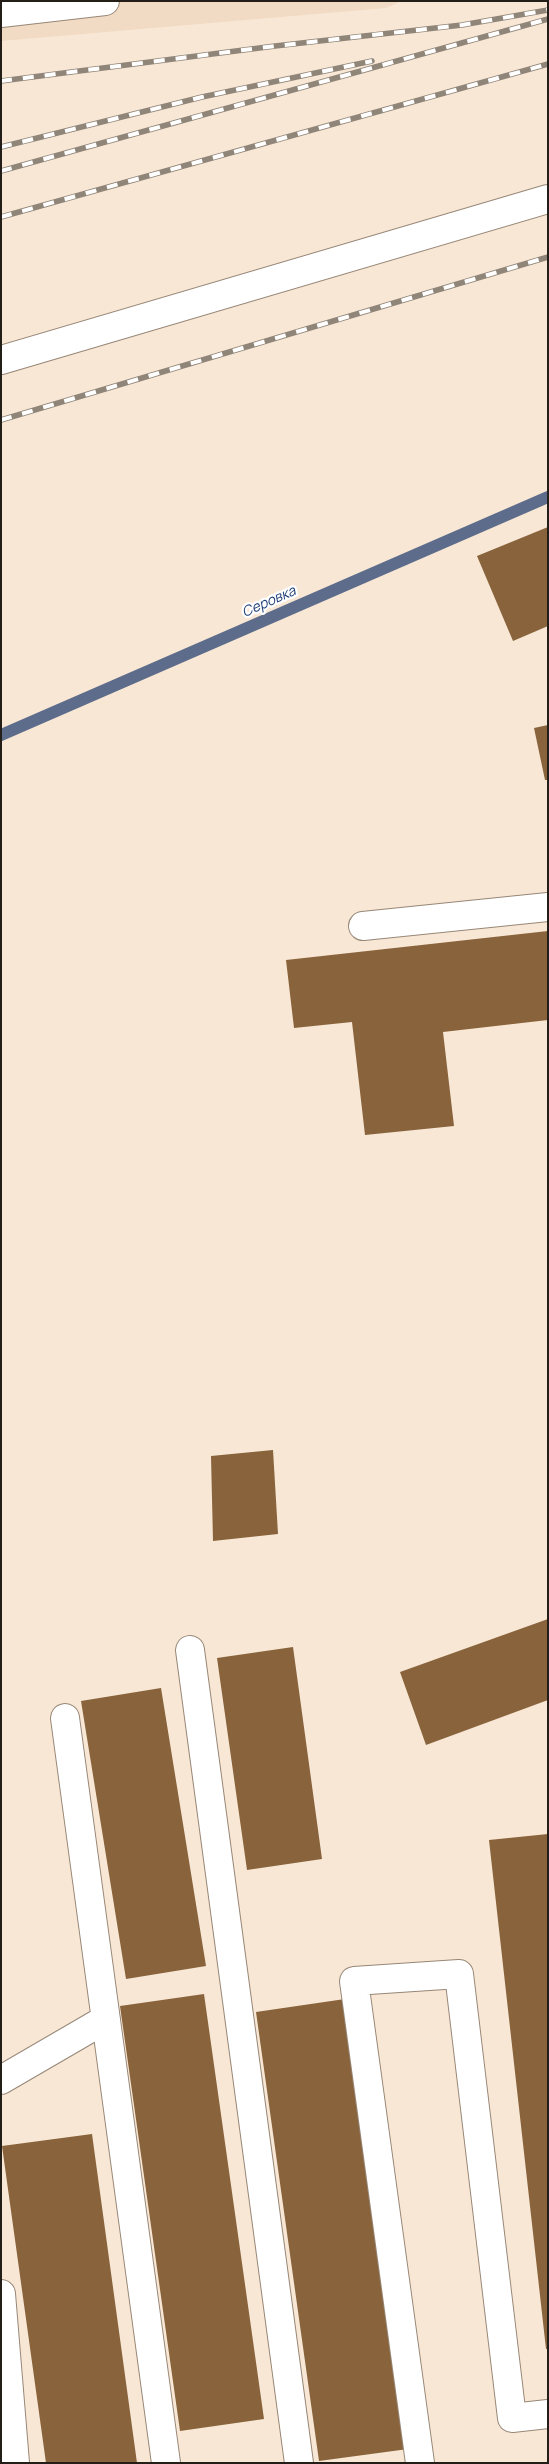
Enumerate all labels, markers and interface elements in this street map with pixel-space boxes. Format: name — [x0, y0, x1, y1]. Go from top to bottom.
water label: Серовка — [240, 583, 298, 621]

